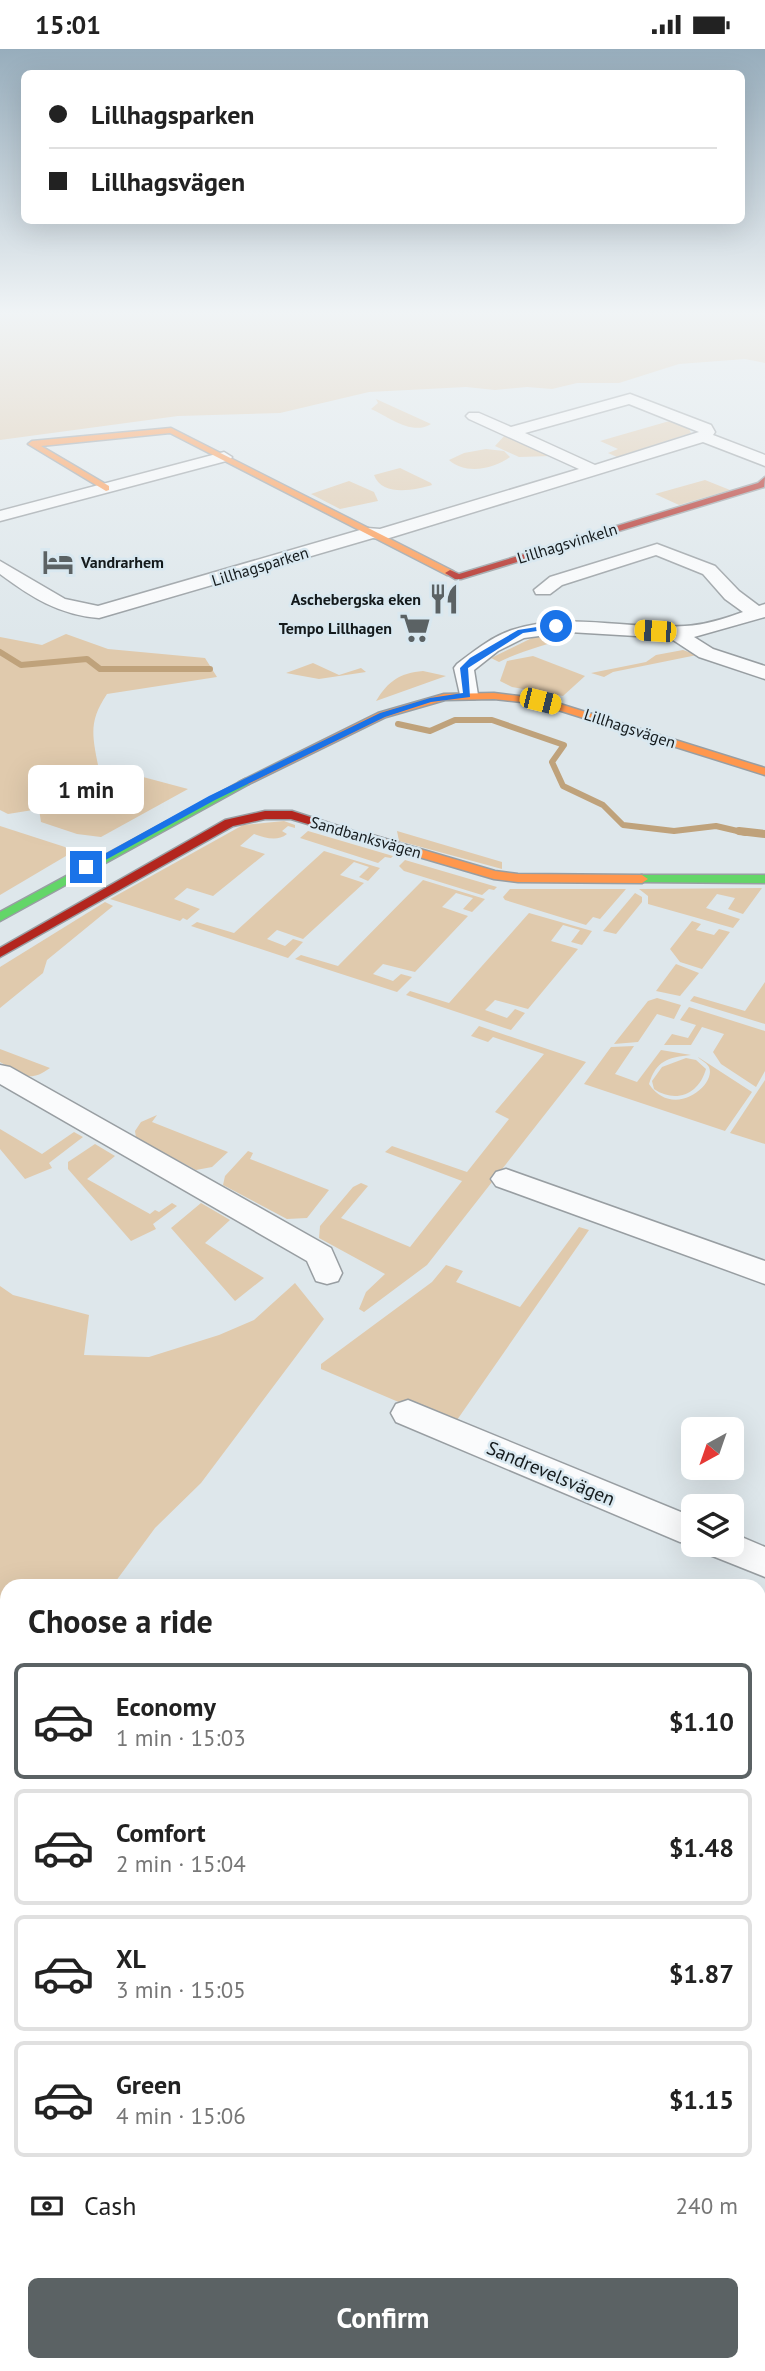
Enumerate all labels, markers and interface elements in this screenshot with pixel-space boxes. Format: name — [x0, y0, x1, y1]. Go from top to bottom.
text: 15:01 — [35, 8, 101, 41]
text: Lillhagsparken — [91, 98, 255, 131]
text: Lillhagsvägen — [91, 165, 245, 198]
street label: Lillhagsvinkeln — [514, 518, 620, 568]
street label: Lillhagsparken — [209, 542, 311, 590]
hotel icon: Vandrarhem — [41, 545, 75, 579]
place label: Vandrarhem — [80, 552, 164, 572]
restaurant icon: Aschebergska eken — [427, 582, 461, 616]
place label: Aschebergska eken — [291, 589, 421, 609]
route start — [540, 610, 572, 642]
supermarket icon: Tempo Lillhagen — [398, 611, 432, 645]
place label: Tempo Lillhagen — [279, 618, 392, 638]
car — [634, 619, 677, 643]
car — [518, 686, 563, 716]
street label: Lillhagsvägen — [582, 704, 678, 752]
callout: 1 min — [28, 765, 144, 815]
text: 1 min — [58, 775, 114, 804]
street label: Sandbanksvägen — [308, 812, 424, 862]
route end — [70, 851, 102, 883]
north arrow — [681, 1417, 744, 1481]
map controls — [681, 1417, 744, 1557]
street label: Sandrevelsvägen — [483, 1435, 619, 1511]
button: layers — [681, 1494, 744, 1557]
text: Choose a ride — [28, 1600, 213, 1642]
icon: car — [32, 1690, 95, 1753]
text: Economy — [116, 1690, 216, 1723]
text: $1.10 — [669, 1705, 734, 1738]
text: 1 min · 15:03 — [116, 1723, 246, 1752]
icon: car — [32, 1816, 95, 1879]
text: Comfort — [116, 1816, 206, 1849]
text: $1.48 — [669, 1831, 734, 1864]
text: 2 min · 15:04 — [116, 1849, 246, 1878]
icon: car — [32, 1942, 95, 2005]
text: XL — [116, 1942, 146, 1975]
text: $1.87 — [669, 1957, 734, 1990]
text: 3 min · 15:05 — [116, 1975, 246, 2004]
icon: car — [32, 2068, 95, 2131]
text: Green — [116, 2068, 181, 2101]
text: $1.15 — [669, 2083, 734, 2116]
text: 4 min · 15:06 — [116, 2101, 246, 2130]
icon: cash — [28, 2187, 66, 2225]
text: Cash — [84, 2189, 136, 2222]
text: 240 m — [676, 2191, 738, 2220]
button: Confirm — [28, 2278, 738, 2358]

